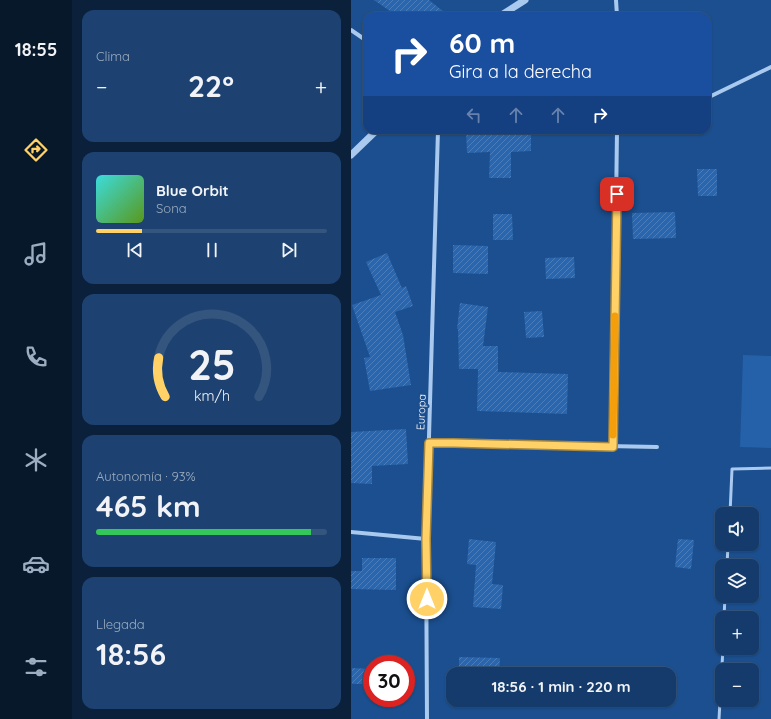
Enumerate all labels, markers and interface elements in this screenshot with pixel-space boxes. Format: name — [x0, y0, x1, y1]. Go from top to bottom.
text: 60 m — [449, 25, 515, 60]
icon: right — [383, 28, 435, 80]
text: 18:55 — [15, 38, 57, 61]
text: Clima — [96, 48, 130, 64]
text: Gira a la derecha — [449, 60, 592, 83]
text: 22° — [188, 67, 234, 105]
text: − — [96, 73, 107, 101]
text: + — [315, 73, 327, 101]
icon: left — [463, 104, 485, 126]
icon: ahead — [505, 104, 527, 126]
icon: ahead — [547, 104, 569, 126]
icon: right — [589, 104, 611, 126]
icon: directions — [22, 136, 50, 164]
pin — [600, 177, 634, 211]
text: Blue Orbit — [156, 181, 229, 200]
icon: arrive — [606, 183, 628, 205]
text: Sona — [156, 200, 187, 216]
icon: previous — [124, 239, 146, 261]
icon: pause — [201, 239, 223, 261]
icon: next — [278, 239, 300, 261]
icon: music — [22, 240, 50, 268]
text: 25 — [188, 338, 235, 390]
icon: phone — [22, 343, 50, 371]
text: km/h — [193, 387, 230, 405]
street label: Europa — [413, 394, 429, 430]
icon: climate — [22, 446, 50, 474]
text: Autonomía · 93% — [96, 468, 196, 484]
text: 465 km — [96, 487, 201, 525]
map controls — [715, 507, 759, 707]
button: sound — [715, 507, 759, 551]
icon: car — [22, 550, 50, 578]
button: layers — [715, 559, 759, 603]
position arrow — [406, 578, 448, 620]
button: + — [715, 611, 759, 655]
text: Llegada — [96, 616, 145, 632]
text: 18:56 — [96, 635, 166, 673]
icon: filters — [22, 653, 50, 681]
speed limit sign: 30 — [363, 655, 415, 707]
button: − — [715, 663, 759, 707]
text: 18:56 · 1 min · 220 m — [491, 677, 631, 696]

